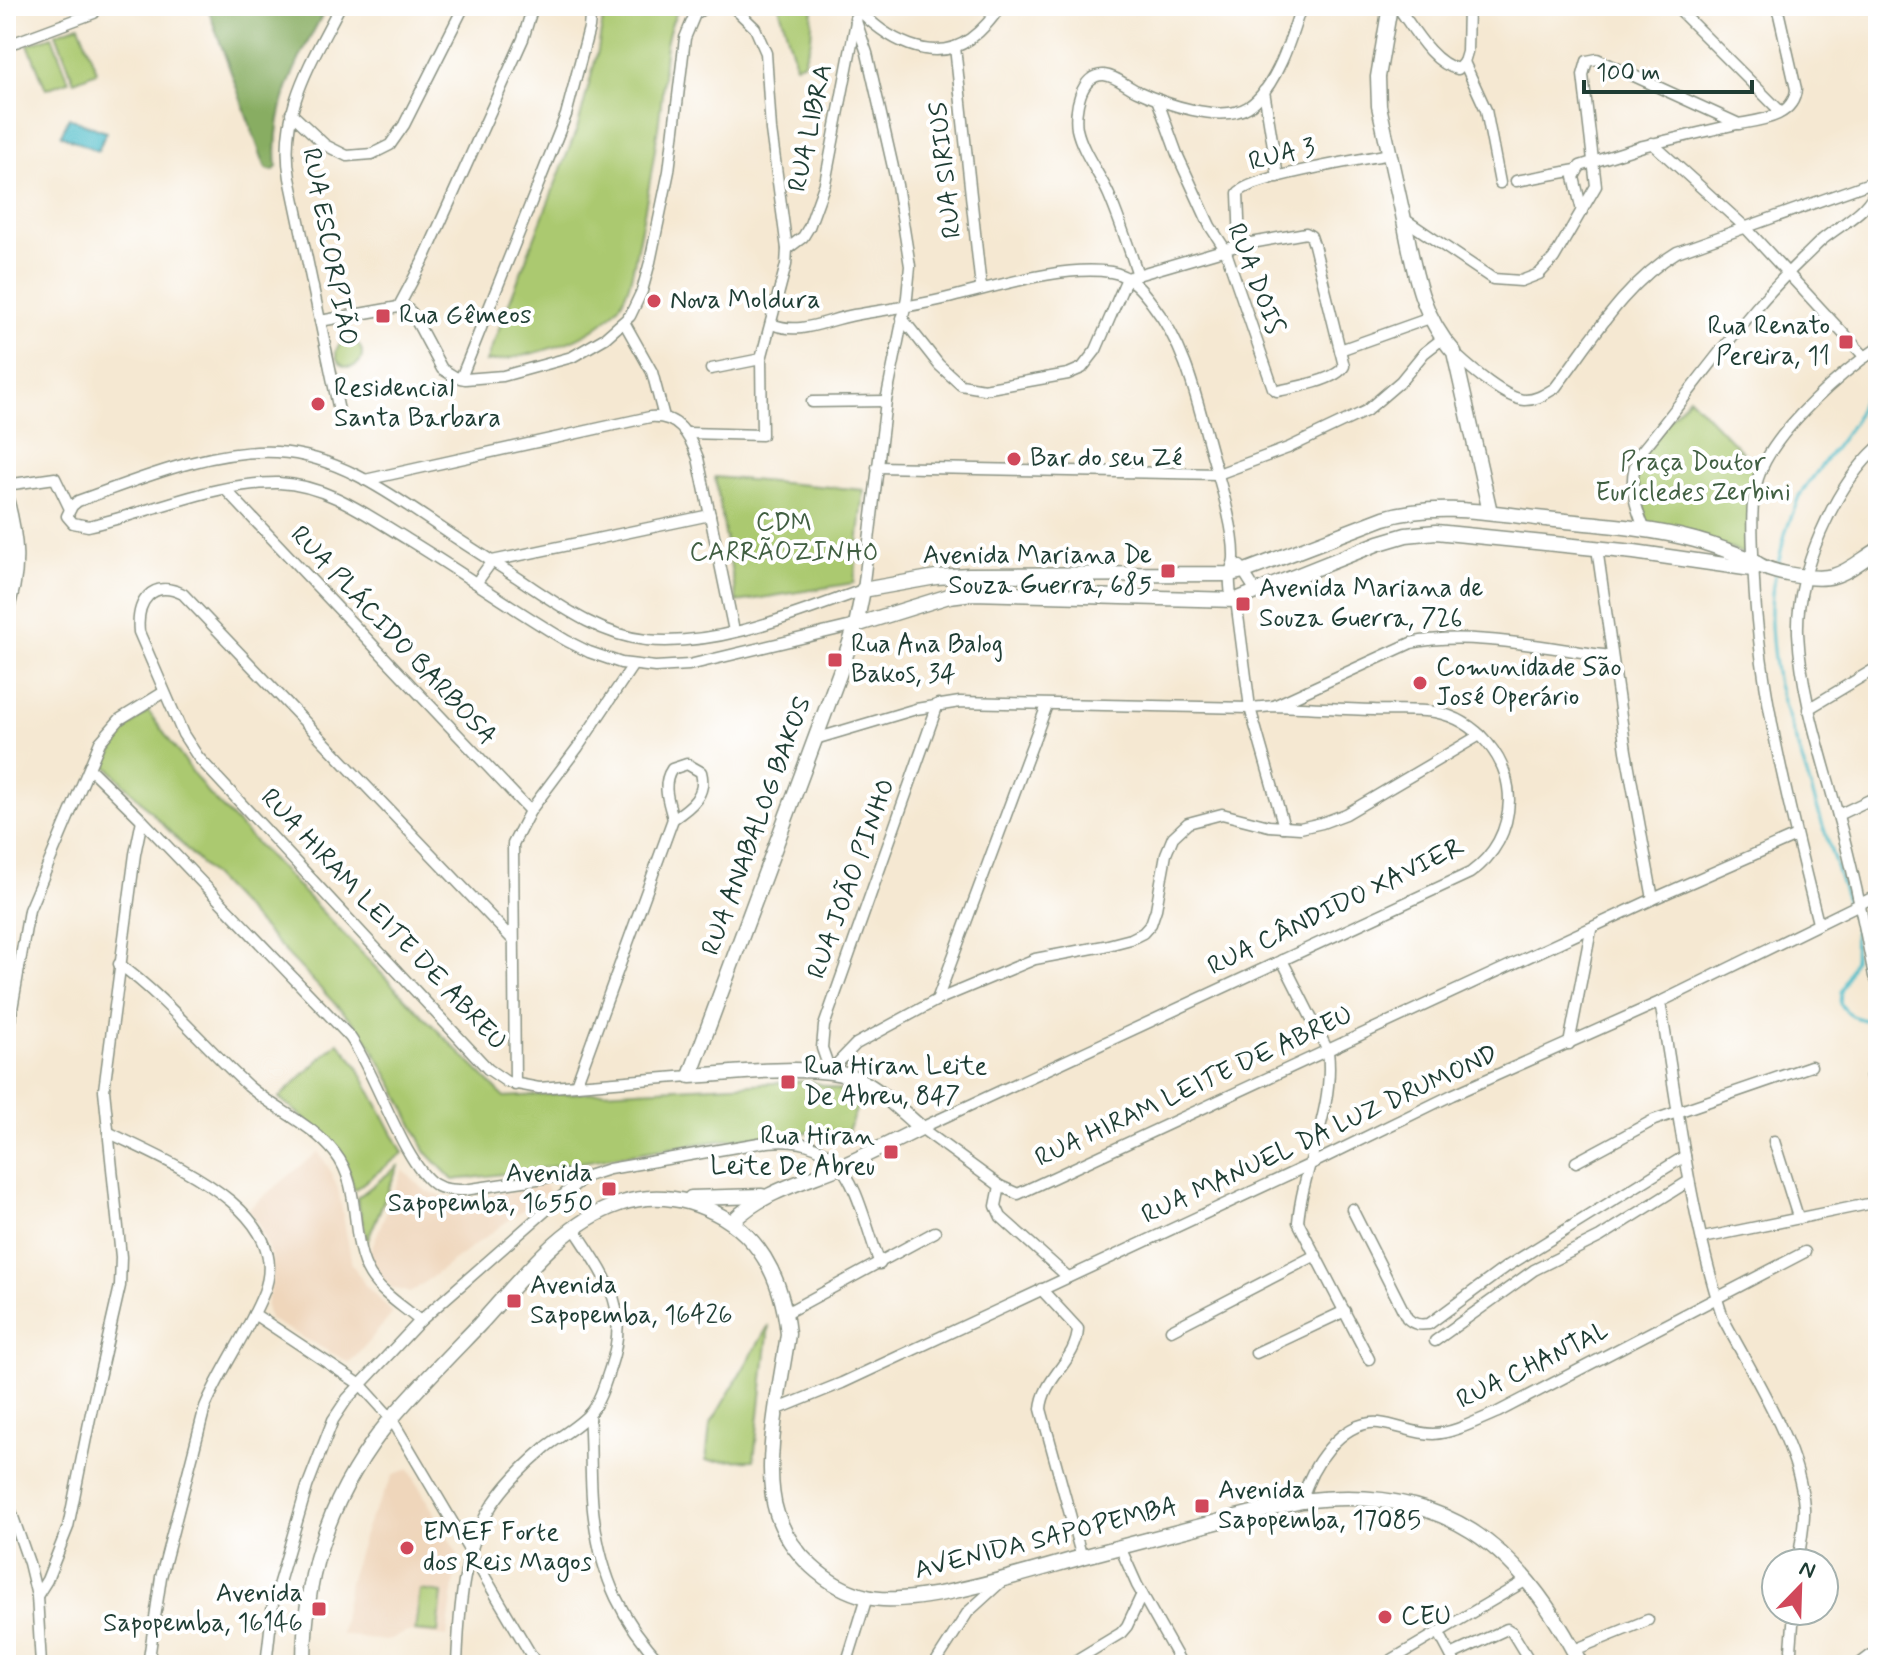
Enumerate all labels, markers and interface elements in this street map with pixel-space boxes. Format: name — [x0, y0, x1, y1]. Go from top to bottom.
scale bar — [1584, 44, 1752, 94]
text: 100 m — [1596, 58, 1660, 89]
street label: RUA LIBRA — [781, 61, 841, 195]
street label: RUA SIRIUS — [922, 100, 970, 240]
street label: RUA 3 — [1245, 130, 1319, 180]
street label: RUA ESCORPIÃO — [293, 145, 365, 349]
street label: RUA DOIS — [1218, 219, 1292, 339]
place label: Nova Moldura — [670, 284, 821, 318]
marker: Nova Moldura — [645, 292, 663, 310]
place label: Rua Gêmeos — [399, 299, 532, 333]
marker: Rua Gêmeos — [374, 307, 392, 325]
place label: Rua Renato Pereira, 11 — [1707, 310, 1830, 374]
marker: Rua Renato Pereira, 11 — [1837, 333, 1855, 351]
place label: Residencial Santa Barbara — [334, 372, 501, 436]
marker: Residencial Santa Barbara — [309, 395, 327, 413]
place label: Bar do seu Zé — [1030, 442, 1182, 476]
park label: Praça Doutor Eurícledes Zerbini — [1595, 446, 1791, 510]
marker: Bar do seu Zé — [1005, 450, 1023, 468]
park label: CDM CARRÃOZINHO — [690, 506, 878, 570]
street label: RUA PLÁCIDO BARBOSA — [282, 518, 504, 753]
place label: Avenida Mariana De Souza Guerra, 685 — [923, 539, 1152, 603]
marker: Avenida Mariana De Souza Guerra, 685 — [1159, 562, 1177, 580]
place label: Avenida Mariana de Souza Guerra, 726 — [1259, 572, 1483, 636]
marker: Avenida Mariana de Souza Guerra, 726 — [1234, 595, 1252, 613]
place label: Rua Ana Balog Bakos, 34 — [851, 628, 1003, 692]
marker: Rua Ana Balog Bakos, 34 — [826, 651, 844, 669]
place label: Comunidade São José Operário — [1436, 651, 1622, 715]
marker: Comunidade São José Operário — [1411, 674, 1429, 692]
street label: RUA ANABALOG BAKOS — [694, 692, 820, 960]
street label: RUA JOÃO PINHO — [800, 774, 904, 984]
street label: RUA HIRAM LEITE DE ABREU — [252, 782, 514, 1058]
street label: RUA CÂNDIDO XAVIER — [1202, 830, 1470, 984]
street label: RUA HIRAM LEITE DE ABREU — [1030, 998, 1358, 1176]
street label: RUA MANUEL DA LUZ DRUMOND — [1136, 1037, 1504, 1233]
place label: Rua Hiran Leite De Abreu, 847 — [804, 1050, 987, 1114]
marker: Rua Hiran Leite De Abreu, 847 — [779, 1073, 797, 1091]
place label: Rua Hiran Leite De Abreu — [710, 1120, 875, 1184]
marker: Rua Hiran Leite De Abreu — [882, 1143, 900, 1161]
place label: Avenida Sapopemba, 16550 — [388, 1157, 593, 1221]
marker: Avenida Sapopemba, 16550 — [600, 1180, 618, 1198]
place label: Avenida Sapopemba, 16426 — [530, 1269, 733, 1333]
marker: Avenida Sapopemba, 16426 — [505, 1292, 523, 1310]
street label: RUA CHANTAL — [1451, 1315, 1615, 1417]
place label: Avenida Sapopemba, 17085 — [1218, 1474, 1421, 1538]
street label: AVENIDA SAPOPEMBA — [911, 1490, 1181, 1588]
marker: Avenida Sapopemba, 17085 — [1193, 1497, 1211, 1515]
place label: EMEF Forte dos Reis Magos — [423, 1516, 592, 1582]
marker: EMEF Forte dos Reis Magos — [398, 1539, 416, 1557]
north arrow — [1760, 1547, 1840, 1627]
text: N — [1795, 1555, 1819, 1586]
place label: Avenida Sapopemba, 16146 — [103, 1577, 303, 1641]
marker: Avenida Sapopemba, 16146 — [310, 1600, 328, 1618]
place label: CEU — [1401, 1600, 1451, 1634]
marker: CEU — [1376, 1608, 1394, 1626]

